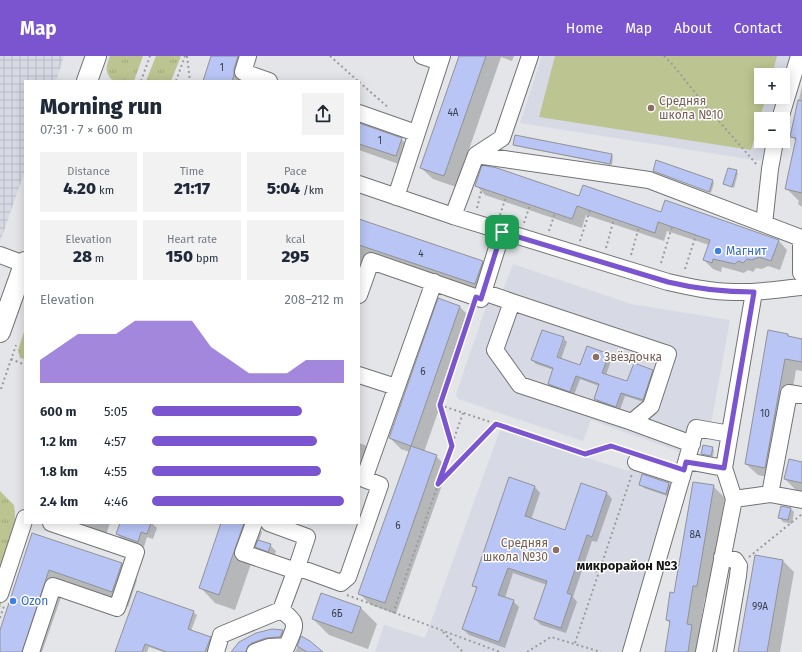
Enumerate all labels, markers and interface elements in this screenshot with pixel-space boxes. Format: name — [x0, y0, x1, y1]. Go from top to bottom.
text: Map — [20, 17, 57, 40]
text: Home — [566, 20, 603, 37]
text: Map — [625, 20, 652, 37]
text: About — [674, 20, 712, 37]
text: Contact — [734, 20, 782, 37]
house number: 1 — [220, 62, 224, 74]
map controls — [754, 68, 790, 148]
button: + — [754, 68, 790, 104]
text: Morning run — [40, 93, 162, 120]
button: share — [302, 93, 344, 135]
place label: Средняя школа №10 — [659, 94, 724, 122]
marker: Средняя школа №10 — [646, 103, 656, 113]
house number: 4А — [447, 107, 459, 119]
button: − — [754, 112, 790, 148]
text: 07:31 · 7 × 600 m — [40, 122, 133, 137]
house number: 1 — [378, 135, 382, 147]
text: Distance — [67, 165, 110, 178]
text: Time — [180, 165, 204, 178]
text: Pace — [284, 165, 307, 178]
text: 4.20 — [63, 178, 96, 199]
text: 21:17 — [174, 178, 210, 199]
text: 5:04 — [267, 178, 300, 199]
text: km — [96, 184, 114, 197]
text: /km — [300, 184, 324, 197]
pin — [485, 215, 519, 249]
icon: arrive — [491, 221, 513, 243]
text: Elevation — [66, 233, 112, 246]
text: Heart rate — [167, 233, 217, 246]
text: kcal — [285, 233, 305, 246]
place label: Магнит — [726, 244, 767, 258]
text: 28 — [73, 246, 92, 267]
text: 150 — [166, 246, 193, 267]
text: 295 — [281, 246, 309, 267]
marker: Магнит — [713, 246, 723, 256]
house number: 4 — [418, 248, 424, 260]
text: m — [92, 252, 104, 265]
text: bpm — [193, 252, 218, 265]
text: Elevation — [40, 292, 94, 307]
text: 208–212 m — [284, 292, 344, 307]
place label: Звёздочка — [604, 350, 662, 364]
marker: Звёздочка — [591, 352, 601, 362]
house number: 6 — [420, 366, 426, 378]
text: 600 m — [40, 404, 77, 419]
text: 5:05 — [104, 404, 127, 419]
house number: 10 — [760, 408, 770, 420]
text: 1.2 km — [40, 434, 77, 449]
text: 4:57 — [104, 434, 126, 449]
text: 1.8 km — [40, 464, 78, 479]
text: 4:55 — [104, 464, 127, 479]
text: 2.4 km — [40, 494, 78, 509]
text: 4:46 — [104, 494, 128, 509]
house number: 6 — [395, 520, 401, 532]
house number: 8А — [689, 529, 701, 541]
place label: Средняя школа №30 — [483, 536, 548, 564]
marker: Средняя школа №30 — [551, 545, 561, 555]
district label: микрорайон №3 — [576, 558, 678, 573]
place label: Ozon — [21, 594, 48, 608]
marker: Ozon — [8, 596, 18, 606]
house number: 99А — [752, 601, 768, 613]
house number: 6Б — [331, 608, 343, 620]

